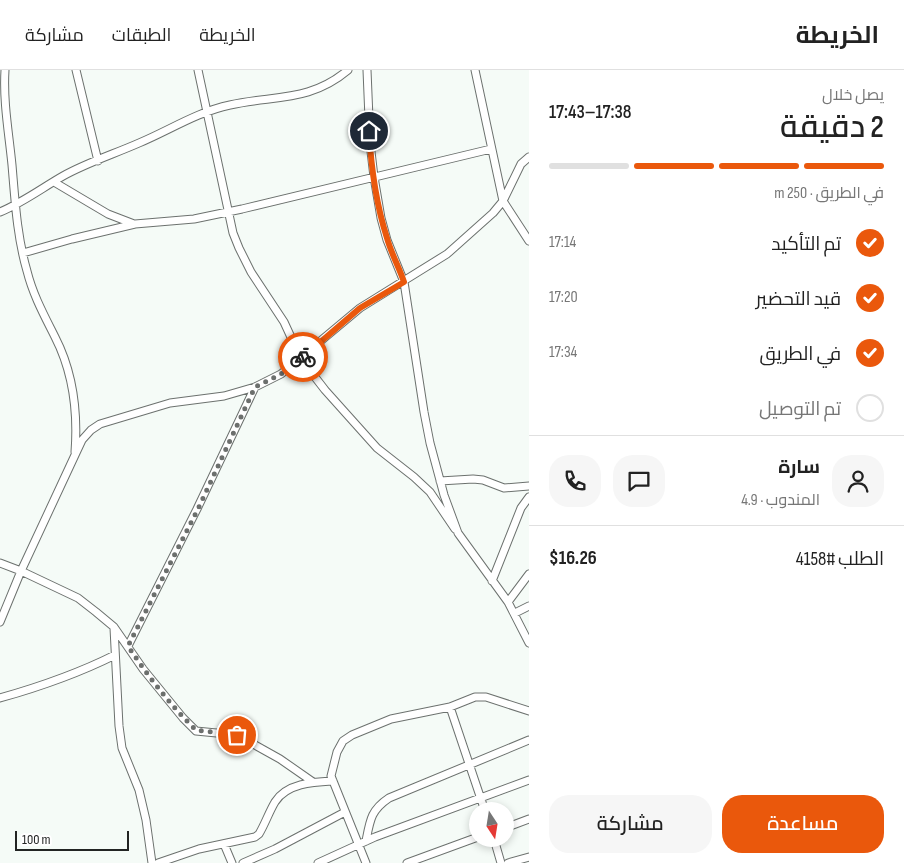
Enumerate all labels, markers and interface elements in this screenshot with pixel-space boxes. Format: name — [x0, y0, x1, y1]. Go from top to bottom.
text: الخريطة — [796, 21, 879, 50]
text: مشاركة — [25, 25, 84, 46]
text: الطبقات — [112, 25, 171, 46]
text: الخريطة — [199, 25, 256, 46]
text: يصل خلال — [822, 86, 884, 105]
text: 17:38–17:43 — [549, 101, 631, 124]
text: 2 دقيقة — [780, 108, 884, 147]
pin — [348, 110, 390, 152]
icon: home — [355, 117, 383, 145]
text: في الطريق · 250 m — [774, 184, 884, 203]
icon: check — [856, 229, 884, 257]
text: 17:14 — [549, 233, 576, 252]
text: تم التأكيد — [771, 233, 841, 256]
icon: check — [856, 284, 884, 312]
text: 17:20 — [549, 288, 578, 307]
text: قيد التحضير — [756, 288, 841, 311]
courier — [278, 332, 328, 382]
icon: check — [856, 339, 884, 367]
icon: bike — [289, 343, 317, 371]
text: 17:34 — [549, 343, 577, 362]
text: في الطريق — [760, 343, 841, 366]
text: تم التوصيل — [759, 398, 841, 421]
button: phone — [549, 455, 601, 507]
button: chat — [613, 455, 665, 507]
button: person — [832, 455, 884, 507]
text: سارة — [778, 456, 820, 479]
text: المندوب · 4.9 — [741, 491, 820, 510]
text: $16.26 — [549, 547, 597, 570]
text: الطلب #4158 — [796, 548, 884, 571]
pin — [216, 714, 258, 756]
icon: bag — [223, 721, 251, 749]
button: مشاركة — [549, 795, 712, 853]
button: مساعدة — [722, 795, 884, 853]
north arrow — [469, 802, 514, 848]
map controls — [469, 802, 514, 847]
scale bar — [15, 828, 129, 851]
text: 100 m — [22, 831, 51, 848]

